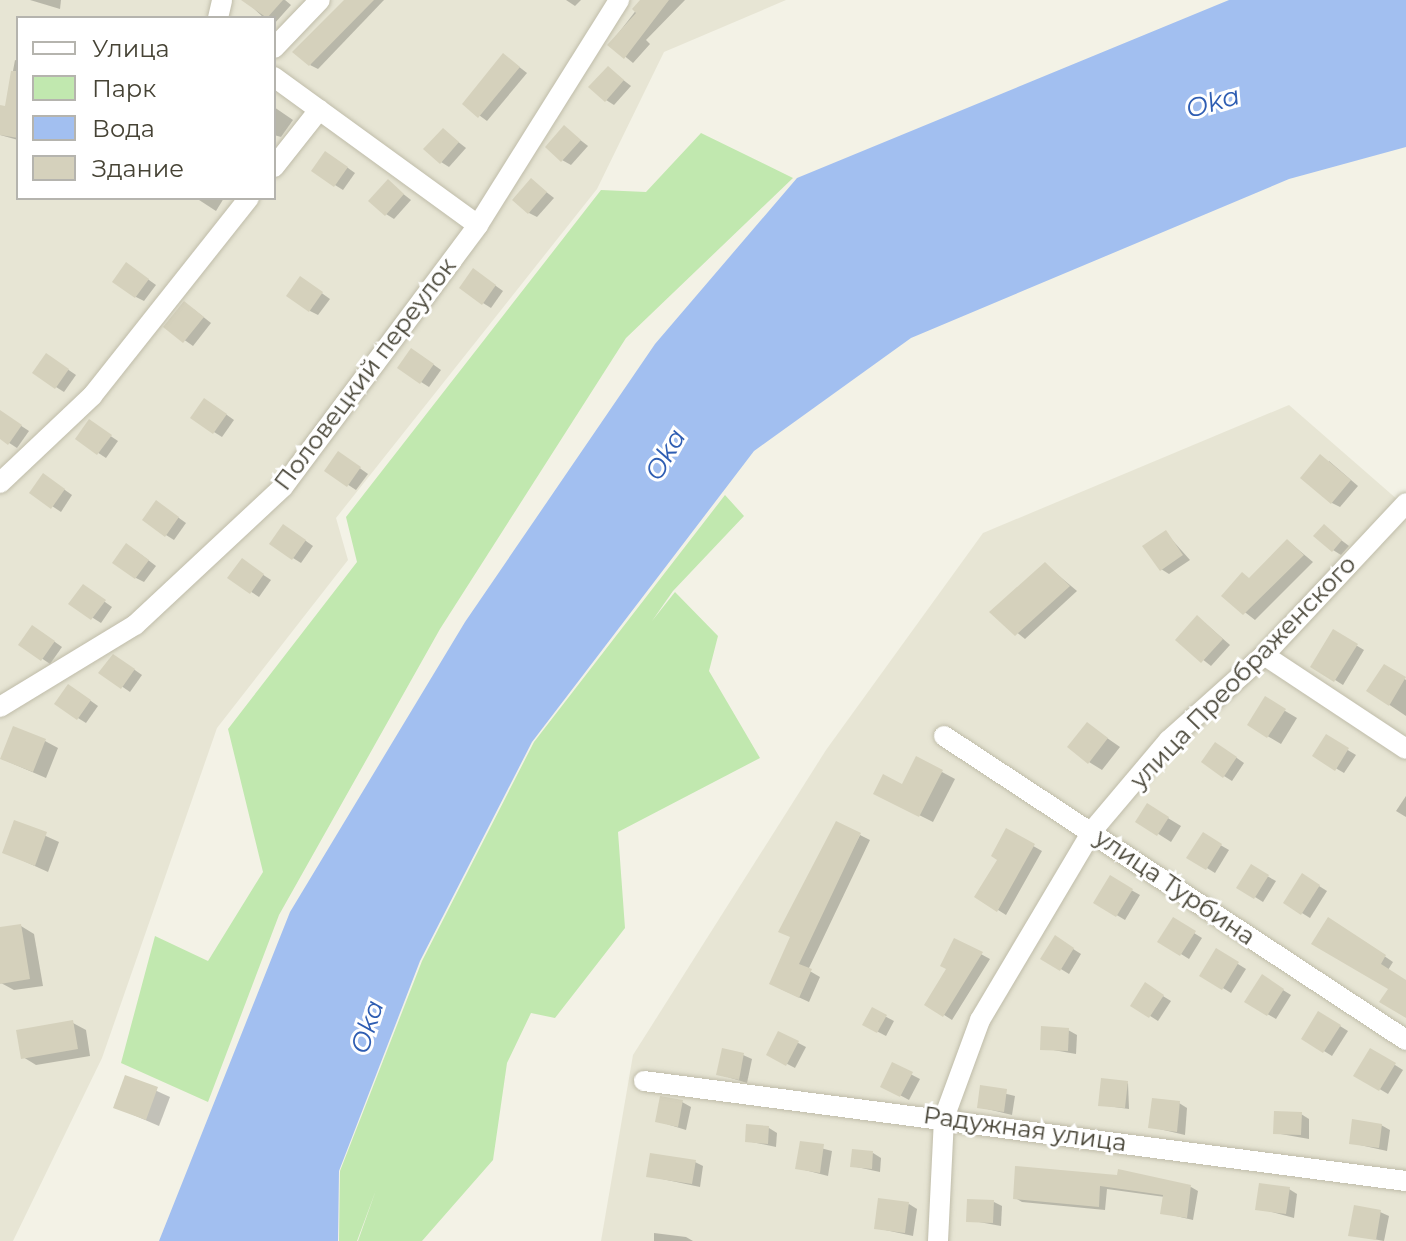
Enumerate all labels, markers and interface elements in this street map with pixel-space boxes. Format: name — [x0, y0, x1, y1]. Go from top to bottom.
legend — [16, 16, 276, 200]
text: Улица — [92, 34, 170, 63]
text: Парк — [92, 74, 156, 103]
water label: Oka — [1183, 81, 1243, 125]
text: Вода — [92, 114, 155, 143]
text: Здание — [92, 154, 184, 183]
street label: Половецкий переулок — [268, 252, 462, 496]
water label: Oka — [639, 424, 693, 486]
street label: улица Преображенского — [1124, 550, 1362, 794]
street label: улица Турбина — [1089, 823, 1261, 951]
water label: Oka — [345, 996, 391, 1058]
street label: Радужная улица — [922, 1100, 1128, 1158]

